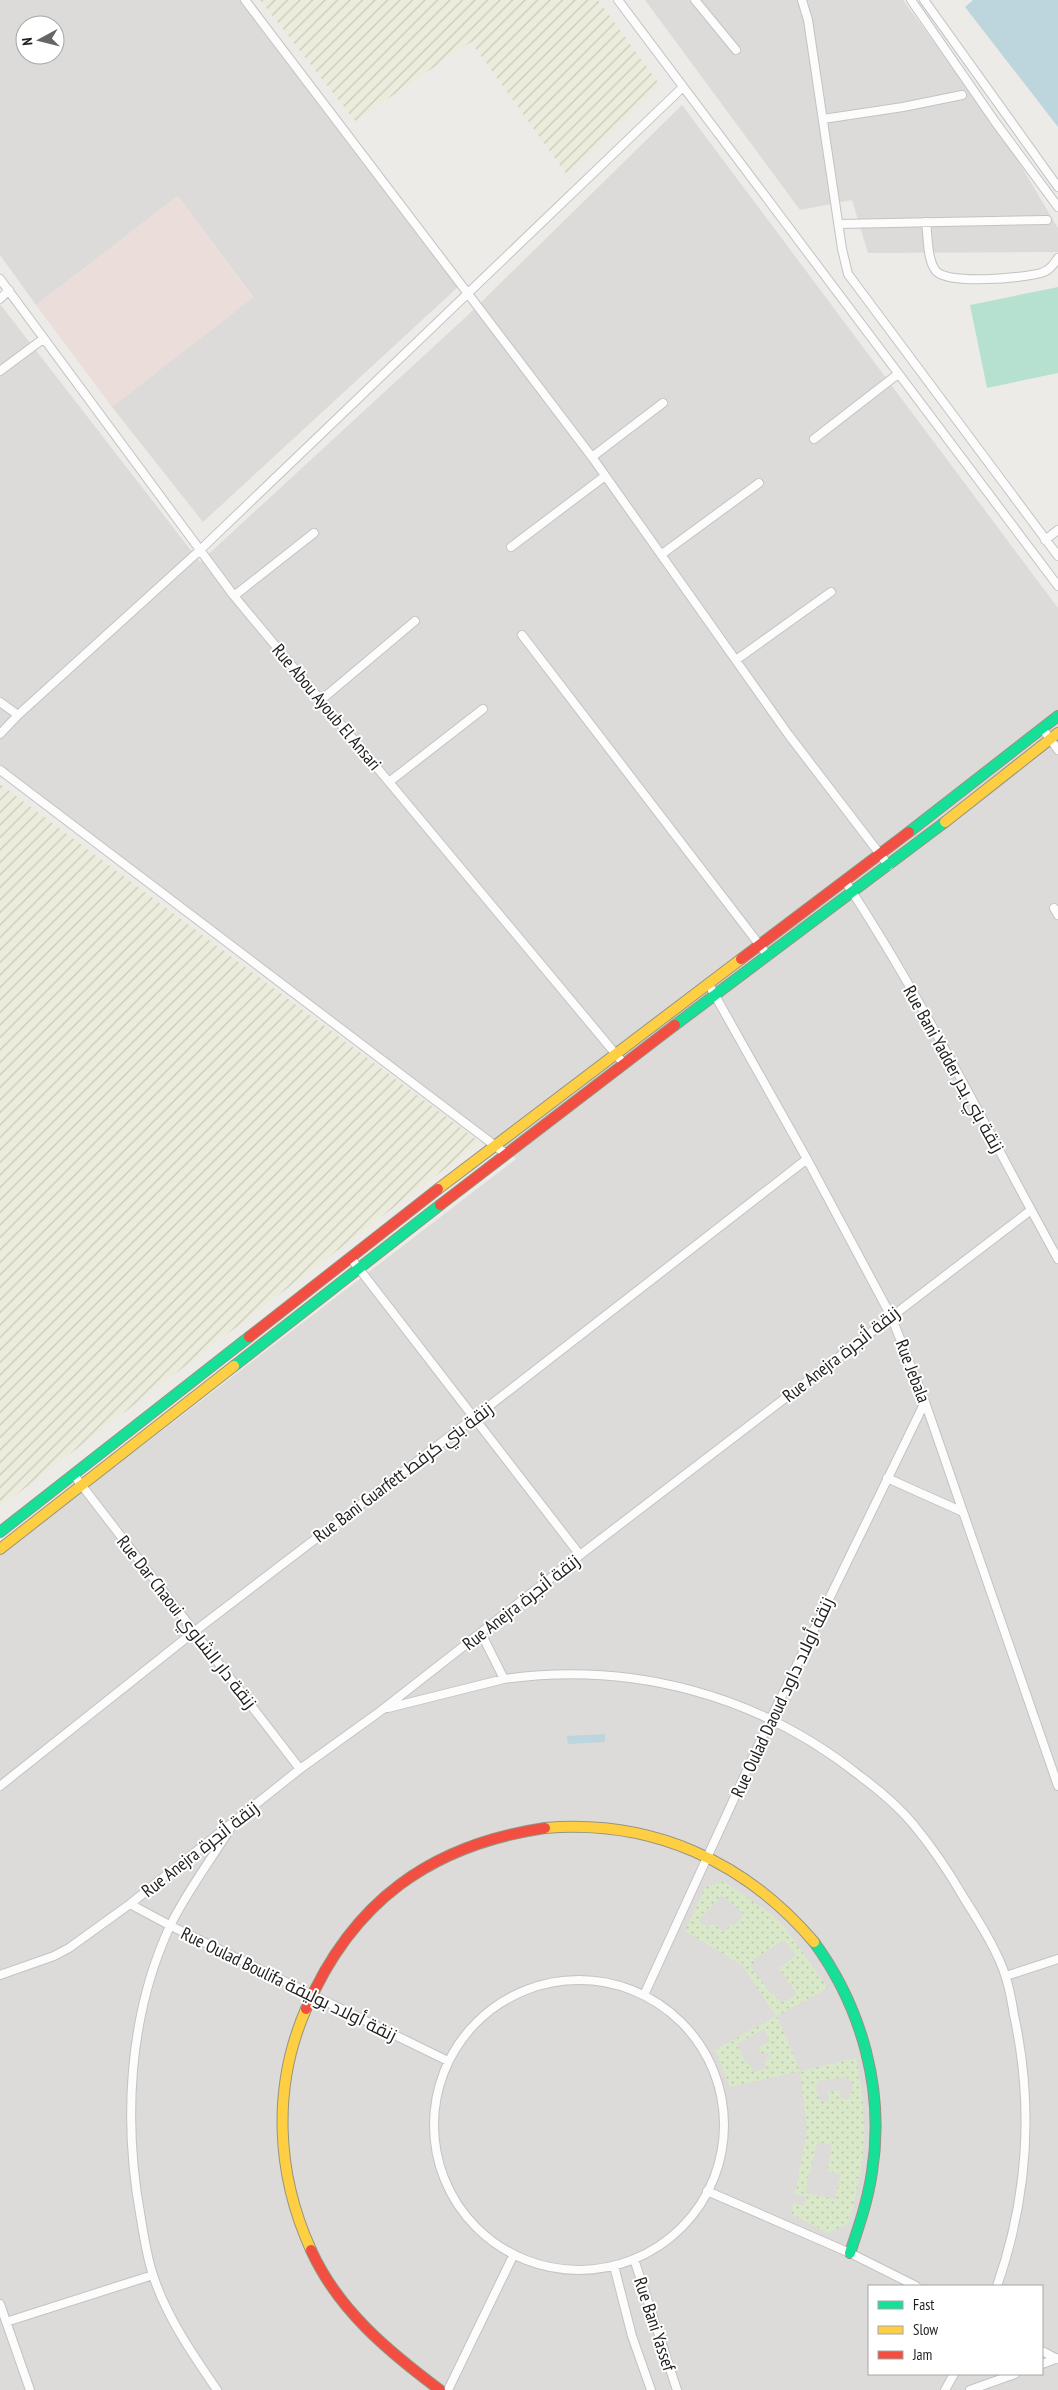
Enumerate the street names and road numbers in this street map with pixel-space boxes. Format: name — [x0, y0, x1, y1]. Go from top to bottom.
street label: Rue Abou Ayoub El Ansari — [267, 639, 387, 775]
street label: Rue Bani Yadder زنقة بني يدر — [896, 981, 1010, 1158]
street label: Rue Anejra زنقة أنجرة — [778, 1301, 904, 1407]
street label: Rue Jebala — [890, 1336, 936, 1406]
street label: Rue Bani Guarfett زنقة بني كرفط — [309, 1397, 499, 1550]
street label: Rue Dar Chaoui زنقة دار الشاوي — [110, 1531, 262, 1715]
street label: Rue Anejra زنقة أنجرة — [458, 1549, 584, 1655]
street label: Rue Oulad Daoud زنقة أولاد داود — [725, 1593, 839, 1801]
street label: Rue Anejra زنقة أنجرة — [137, 1796, 263, 1902]
street label: Rue Oulad Boulifa زنقة أولاد بوليفة — [177, 1922, 401, 2046]
street label: Rue Bani Yassef — [629, 2274, 681, 2375]

